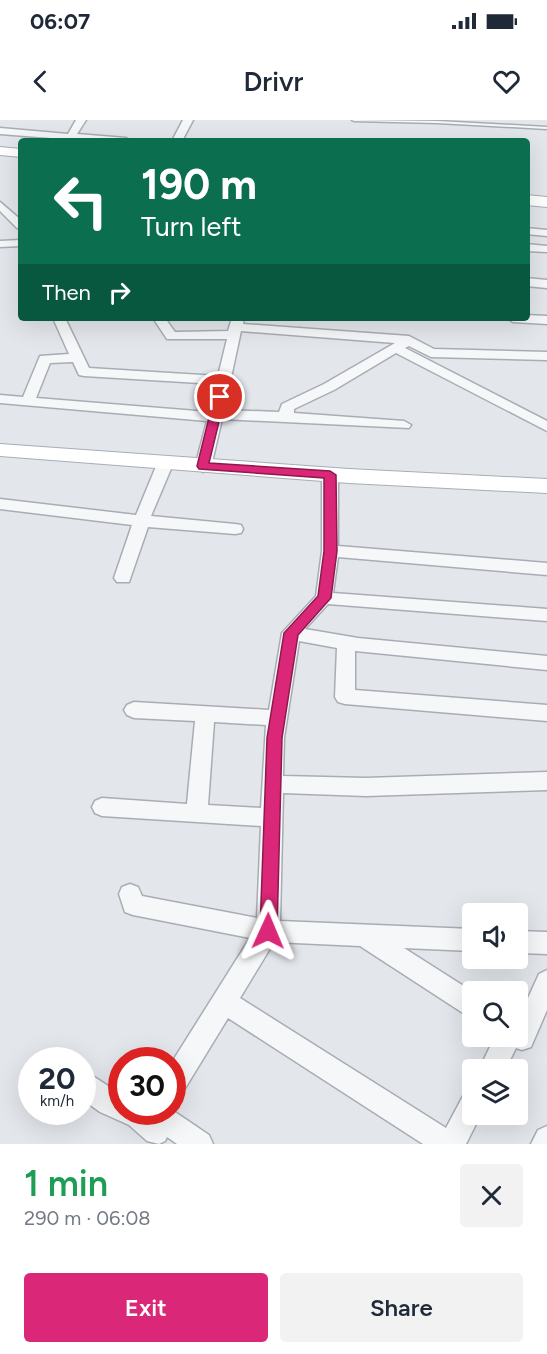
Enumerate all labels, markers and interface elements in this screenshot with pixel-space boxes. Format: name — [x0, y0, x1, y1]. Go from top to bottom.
text: 06:07 — [30, 8, 90, 35]
icon: back — [24, 65, 57, 98]
text: Drivr — [244, 65, 303, 98]
icon: heart — [490, 65, 523, 98]
text: 190 m — [141, 159, 257, 210]
icon: left — [42, 162, 120, 240]
text: Turn left — [141, 210, 241, 243]
icon: right — [103, 276, 136, 309]
text: Then — [42, 279, 91, 306]
pin — [194, 371, 245, 422]
icon: arrive — [203, 380, 236, 413]
position arrow — [236, 899, 300, 963]
map controls — [462, 903, 528, 1125]
button: sound — [462, 903, 528, 969]
button: search — [462, 981, 528, 1047]
speed limit sign: 30 — [108, 1047, 186, 1125]
button: layers — [462, 1059, 528, 1125]
text: 20 — [39, 1060, 75, 1097]
text: km/h — [40, 1092, 74, 1110]
text: 1 min — [24, 1162, 108, 1205]
button: close — [460, 1164, 523, 1227]
text: 290 m · 06:08 — [24, 1206, 151, 1230]
button: Exit — [24, 1273, 268, 1342]
button: Share — [280, 1273, 523, 1342]

